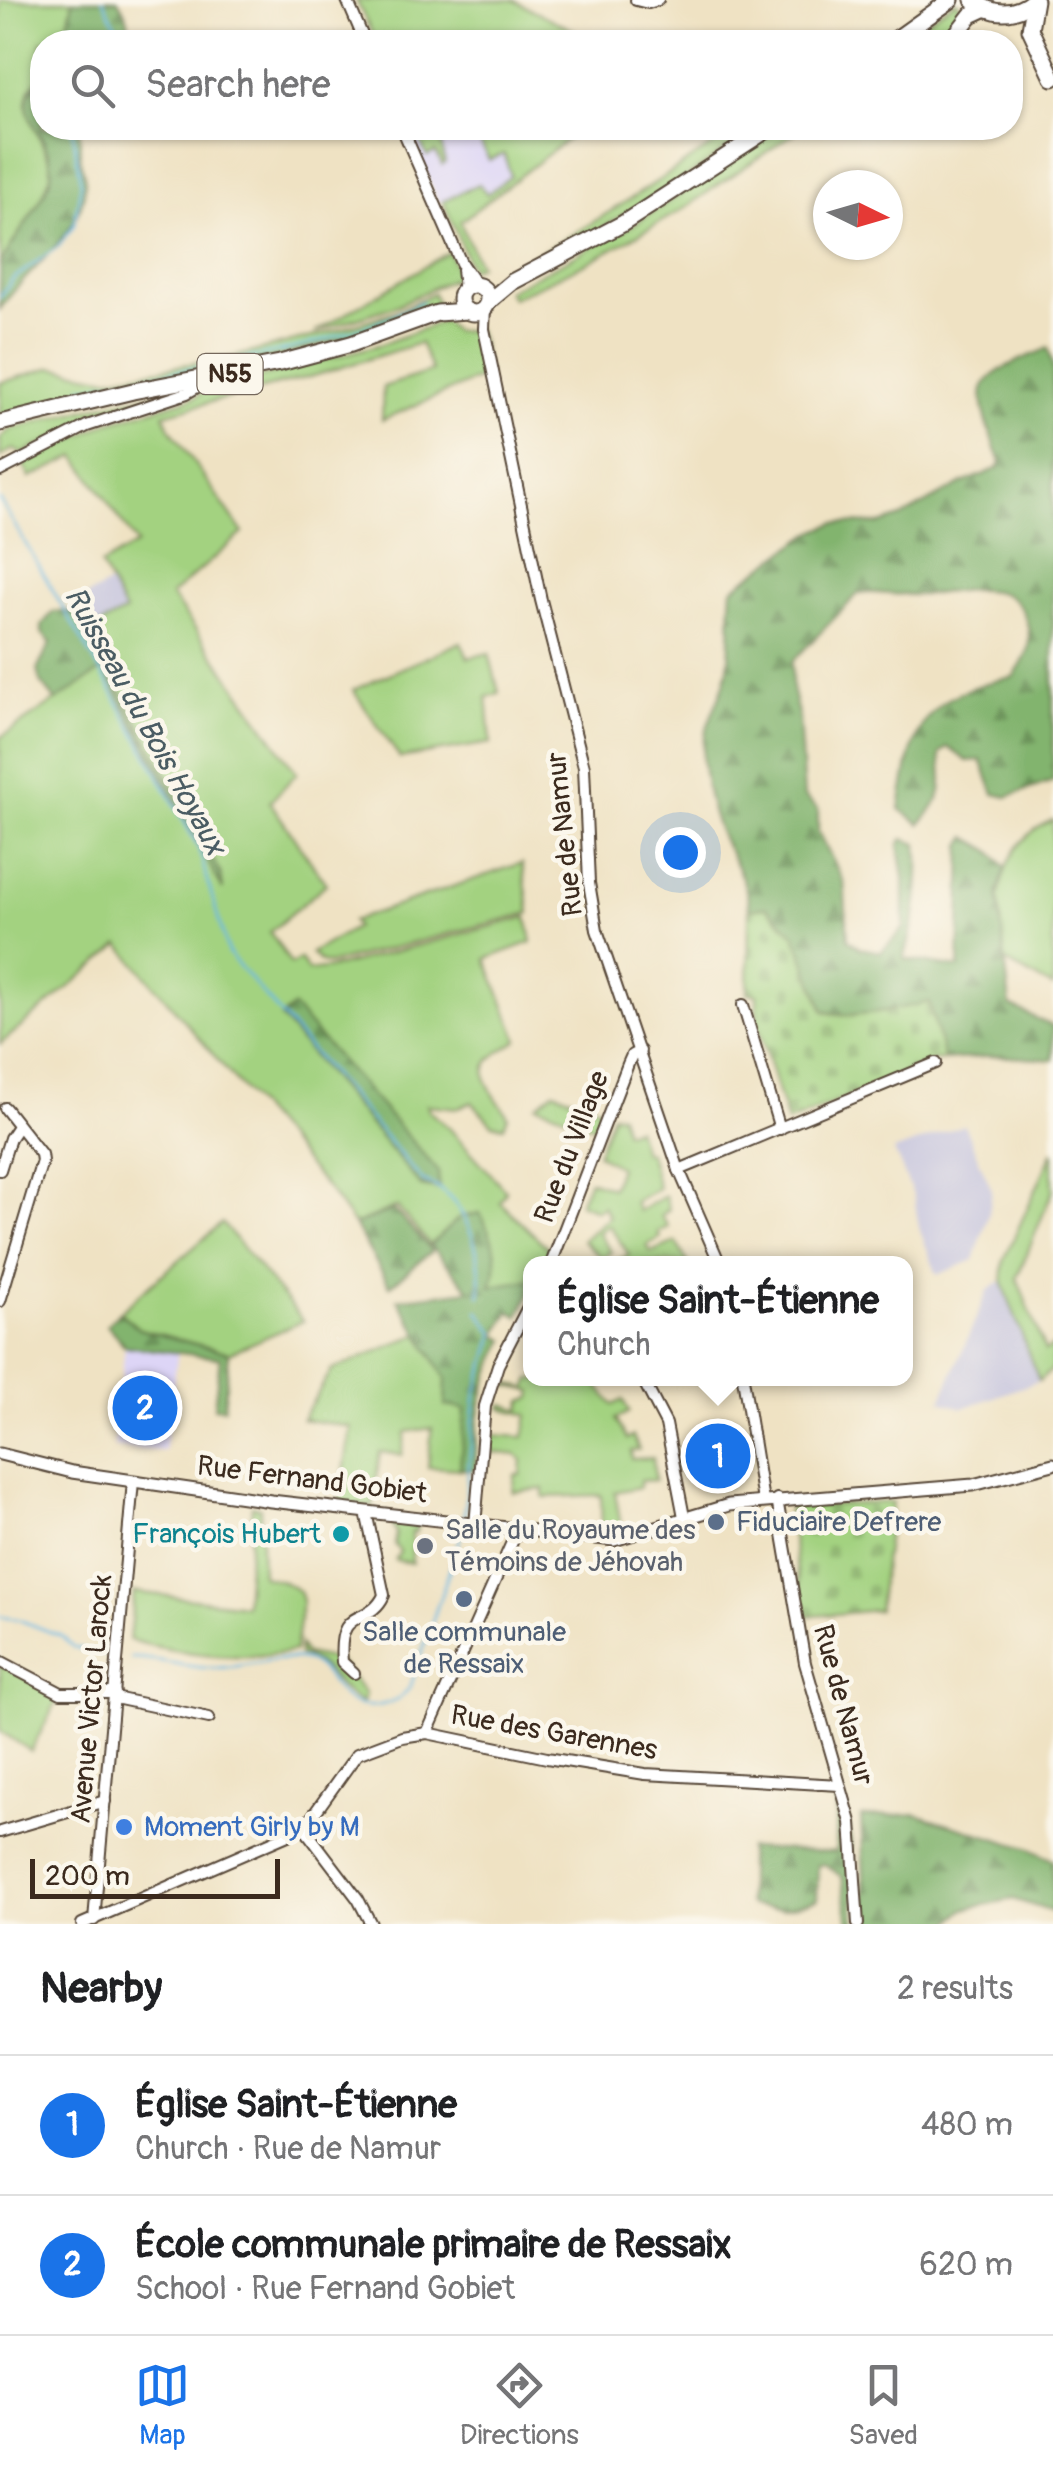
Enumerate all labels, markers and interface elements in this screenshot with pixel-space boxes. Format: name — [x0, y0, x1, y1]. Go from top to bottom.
search box — [30, 30, 1023, 140]
icon: search — [65, 58, 120, 113]
text: Search here — [145, 61, 331, 109]
north arrow — [813, 170, 903, 260]
road number: N55 — [198, 354, 262, 394]
water label: Ruisseau du Bois Hoyaux — [56, 581, 235, 864]
street label: Rue de Namur — [539, 750, 591, 918]
your location — [655, 827, 706, 878]
street label: Rue du Village — [527, 1066, 617, 1228]
popup — [523, 1256, 913, 1386]
text: Église Saint-Étienne — [557, 1277, 879, 1325]
text: Church — [557, 1325, 651, 1365]
pin: 2 — [112, 1370, 178, 1446]
pin: 1 — [686, 1418, 750, 1494]
street label: Rue Fernand Gobiet — [195, 1449, 430, 1512]
place label: Fiduciaire Defrere — [736, 1505, 942, 1540]
marker: Fiduciaire Defrere — [705, 1511, 727, 1533]
place label: Salle du Royaume des Témoins de Jéhovah — [445, 1513, 696, 1580]
place label: François Hubert — [132, 1517, 322, 1552]
marker: François Hubert — [330, 1523, 352, 1545]
marker: Salle du Royaume des Témoins de Jéhovah — [414, 1535, 436, 1557]
street label: Avenue Victor Larock — [64, 1573, 120, 1825]
marker: Salle communale de Ressaix — [453, 1588, 475, 1610]
place label: Salle communale de Ressaix — [362, 1615, 566, 1682]
street label: Rue de Namur — [805, 1621, 881, 1789]
street label: Rue des Garennes — [448, 1698, 660, 1768]
place label: Moment Girly by M — [144, 1810, 360, 1845]
marker: Moment Girly by M — [113, 1816, 135, 1838]
scale bar — [30, 1854, 280, 1898]
text: 200 m — [45, 1859, 130, 1894]
text: Nearby — [40, 1963, 162, 2015]
text: 2 results — [897, 1969, 1013, 2009]
text: Église Saint-Étienne — [135, 2081, 457, 2129]
text: 1 — [66, 2105, 79, 2145]
text: 480 m — [921, 2105, 1013, 2145]
text: Church · Rue de Namur — [135, 2129, 441, 2169]
text: École communale primaire de Ressaix — [135, 2221, 732, 2269]
text: 2 — [64, 2245, 81, 2285]
text: 620 m — [919, 2245, 1013, 2285]
text: School · Rue Fernand Gobiet — [135, 2269, 515, 2309]
tab: Map — [135, 2358, 190, 2453]
tab: Directions — [460, 2358, 579, 2453]
tab: Saved — [849, 2358, 918, 2453]

